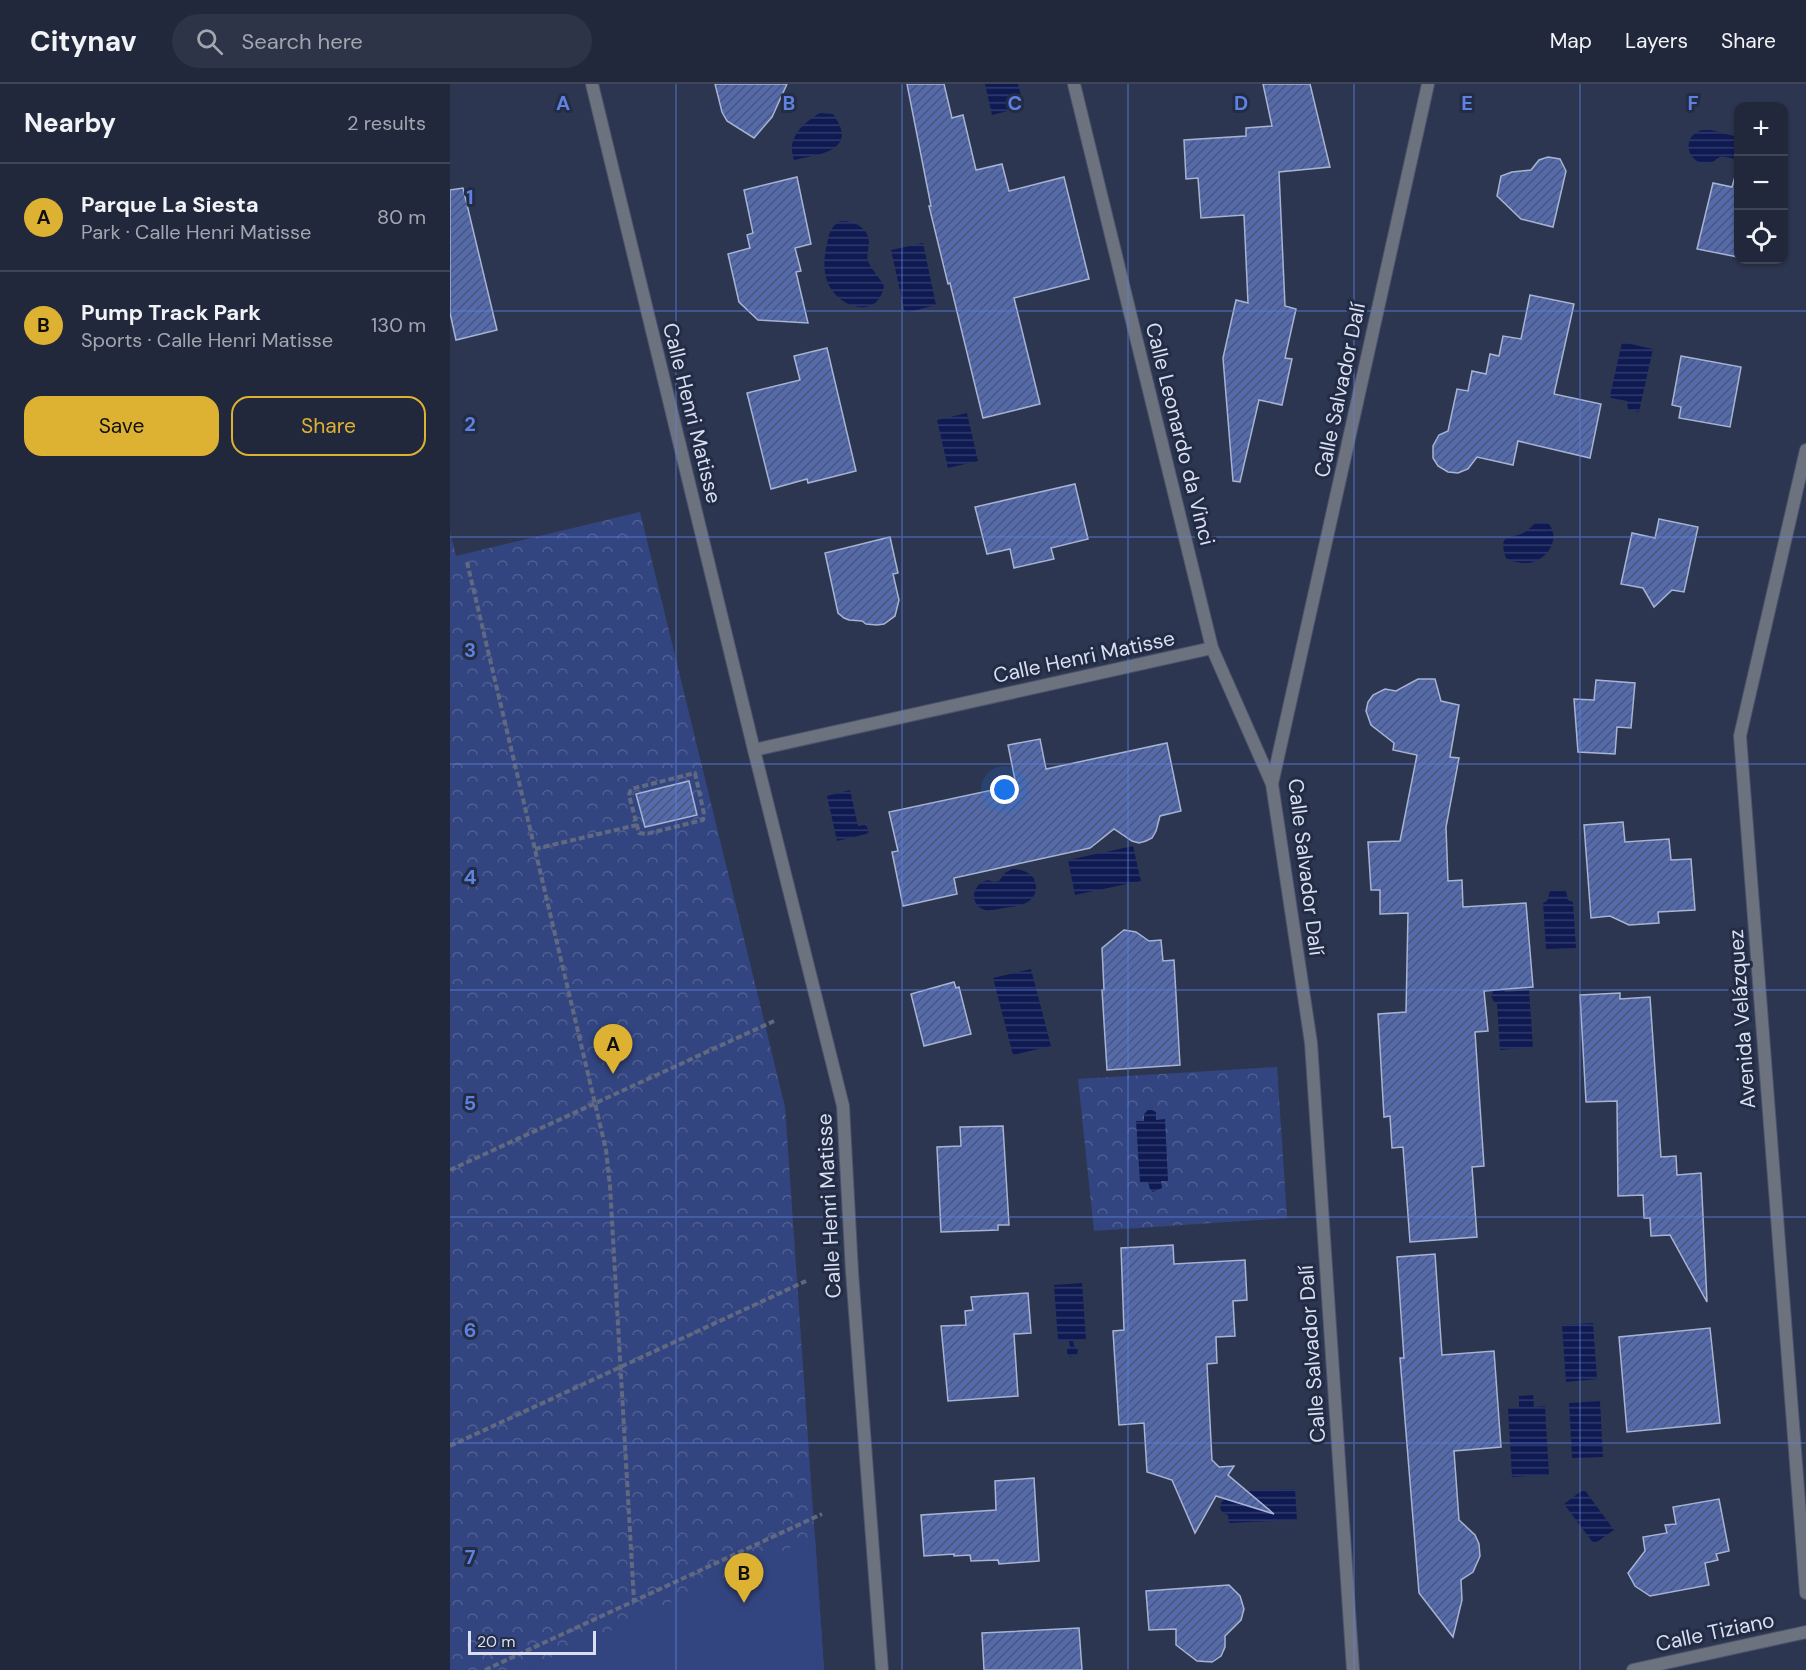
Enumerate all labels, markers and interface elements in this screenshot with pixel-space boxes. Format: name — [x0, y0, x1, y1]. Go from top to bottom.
search box — [172, 14, 592, 68]
text: Citynav — [30, 23, 136, 60]
icon: search — [193, 25, 226, 58]
text: Search here — [241, 27, 363, 56]
text: Map — [1550, 27, 1592, 55]
text: Layers — [1625, 27, 1688, 55]
text: Share — [1721, 27, 1776, 55]
text: A — [556, 90, 570, 116]
text: B — [783, 90, 795, 116]
text: C — [1008, 90, 1022, 116]
text: D — [1234, 90, 1248, 116]
text: E — [1461, 90, 1473, 116]
text: F — [1687, 90, 1699, 116]
map controls — [1734, 102, 1788, 264]
button: + — [1734, 102, 1788, 156]
text: Nearby — [24, 106, 116, 140]
text: 2 results — [347, 110, 426, 136]
button: − — [1734, 156, 1788, 210]
text: 1 — [466, 184, 474, 210]
text: Parque La Siesta — [81, 190, 259, 219]
text: A — [36, 204, 51, 230]
text: 80 m — [377, 204, 426, 230]
button: locate — [1734, 210, 1788, 264]
text: Park · Calle Henri Matisse — [81, 219, 311, 245]
text: Pump Track Park — [81, 298, 261, 327]
street label: Calle Salvador Dalí — [1308, 300, 1372, 480]
text: B — [37, 312, 50, 338]
text: 130 m — [371, 312, 426, 338]
street label: Calle Henri Matisse — [656, 320, 728, 506]
street label: Calle Leonardo da Vinci — [1139, 320, 1221, 548]
text: Sports · Calle Henri Matisse — [81, 327, 333, 353]
button: Save — [24, 396, 219, 456]
button: Share — [231, 396, 426, 456]
text: 2 — [464, 411, 476, 437]
street label: Calle Henri Matisse — [991, 624, 1178, 690]
text: 3 — [464, 637, 476, 663]
your location — [990, 775, 1019, 804]
street label: Calle Salvador Dalí — [1281, 777, 1331, 957]
text: 4 — [464, 864, 477, 890]
street label: Avenida Velázquez — [1722, 928, 1762, 1110]
pin: A — [594, 1024, 632, 1074]
text: 5 — [464, 1090, 476, 1116]
street label: Calle Henri Matisse — [810, 1113, 848, 1299]
street label: Calle Salvador Dalí — [1292, 1264, 1332, 1444]
text: 6 — [464, 1317, 476, 1343]
text: 7 — [465, 1544, 476, 1570]
pin: B — [724, 1554, 764, 1603]
street label: Calle Tiziano — [1653, 1606, 1777, 1658]
scale bar — [468, 1628, 596, 1656]
text: 20 m — [477, 1631, 516, 1652]

